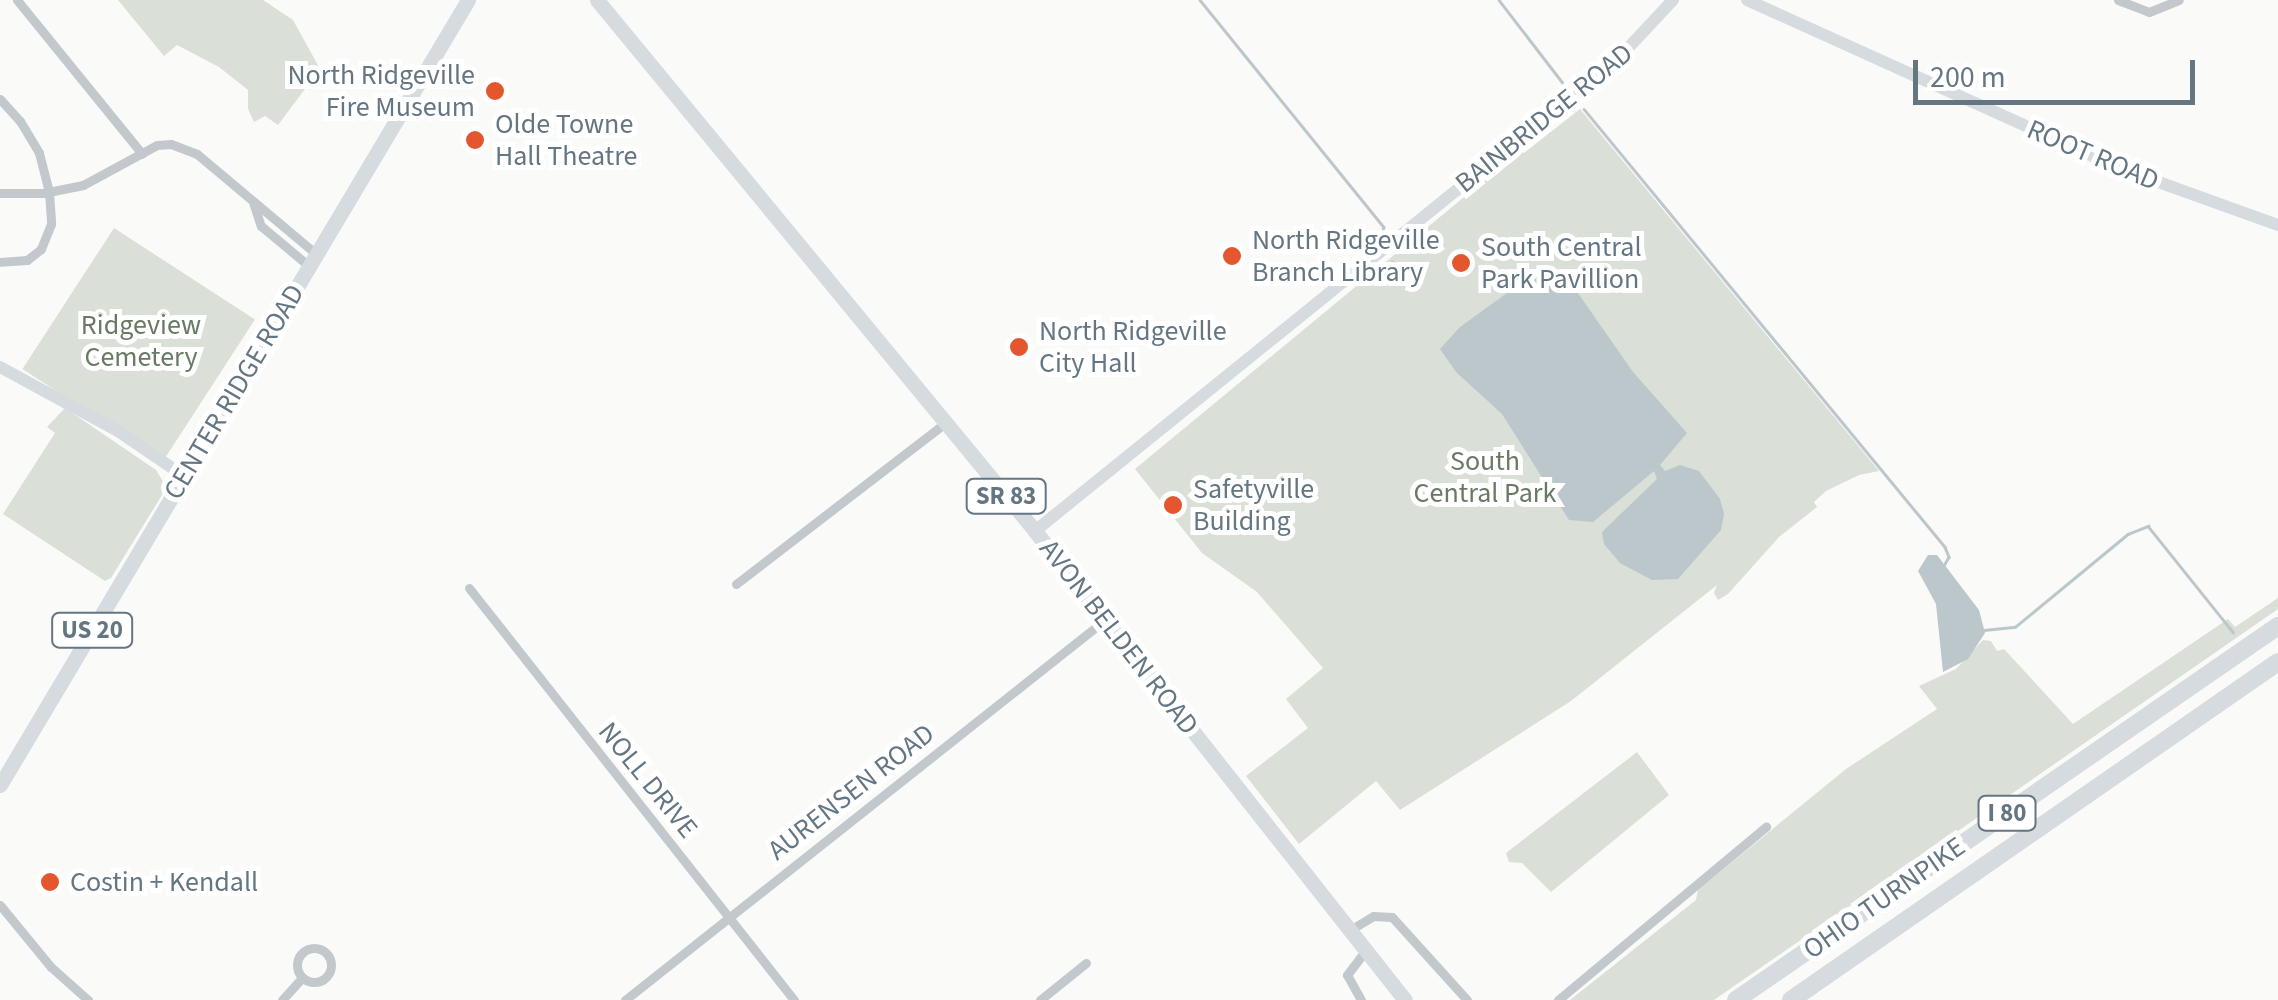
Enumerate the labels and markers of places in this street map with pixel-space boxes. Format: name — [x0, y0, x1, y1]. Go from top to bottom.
place label: North Ridgeville Fire Museum — [287, 58, 475, 124]
marker: North Ridgeville Fire Museum — [484, 80, 506, 102]
place label: Olde Towne Hall Theatre — [495, 107, 638, 173]
marker: Olde Towne Hall Theatre — [464, 129, 486, 151]
place label: North Ridgeville Branch Library — [1252, 223, 1440, 289]
place label: South Central Park Pavillion — [1481, 230, 1642, 296]
marker: North Ridgeville Branch Library — [1221, 245, 1243, 267]
marker: South Central Park Pavillion — [1450, 252, 1472, 274]
place label: North Ridgeville City Hall — [1039, 314, 1227, 380]
marker: North Ridgeville City Hall — [1008, 336, 1030, 358]
place label: Safetyville Building — [1193, 472, 1314, 538]
marker: Safetyville Building — [1162, 494, 1184, 516]
place label: Costin + Kendall — [70, 865, 258, 899]
marker: Costin + Kendall — [39, 871, 61, 893]

